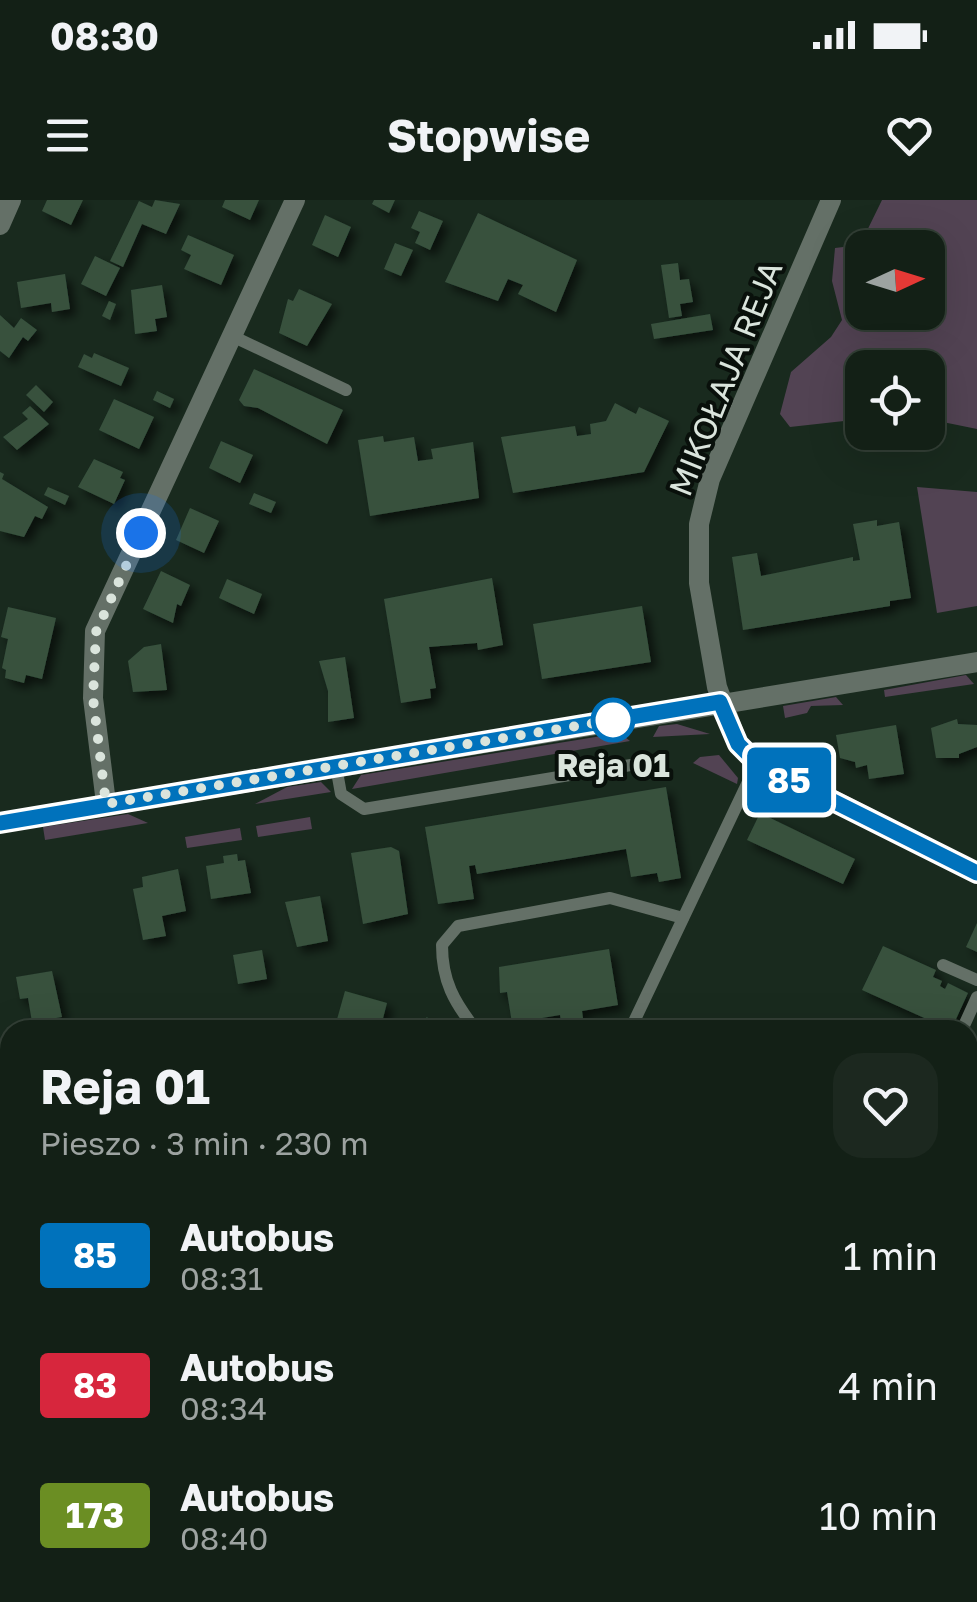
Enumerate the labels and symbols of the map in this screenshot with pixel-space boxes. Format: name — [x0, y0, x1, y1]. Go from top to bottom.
north arrow — [845, 230, 945, 330]
street label: MIKOŁAJA REJA — [661, 255, 789, 501]
your location — [116, 508, 166, 558]
marker: Reja 01 — [592, 699, 634, 741]
place label: Reja 01 — [556, 746, 670, 784]
line badge: 85 — [744, 748, 834, 812]

